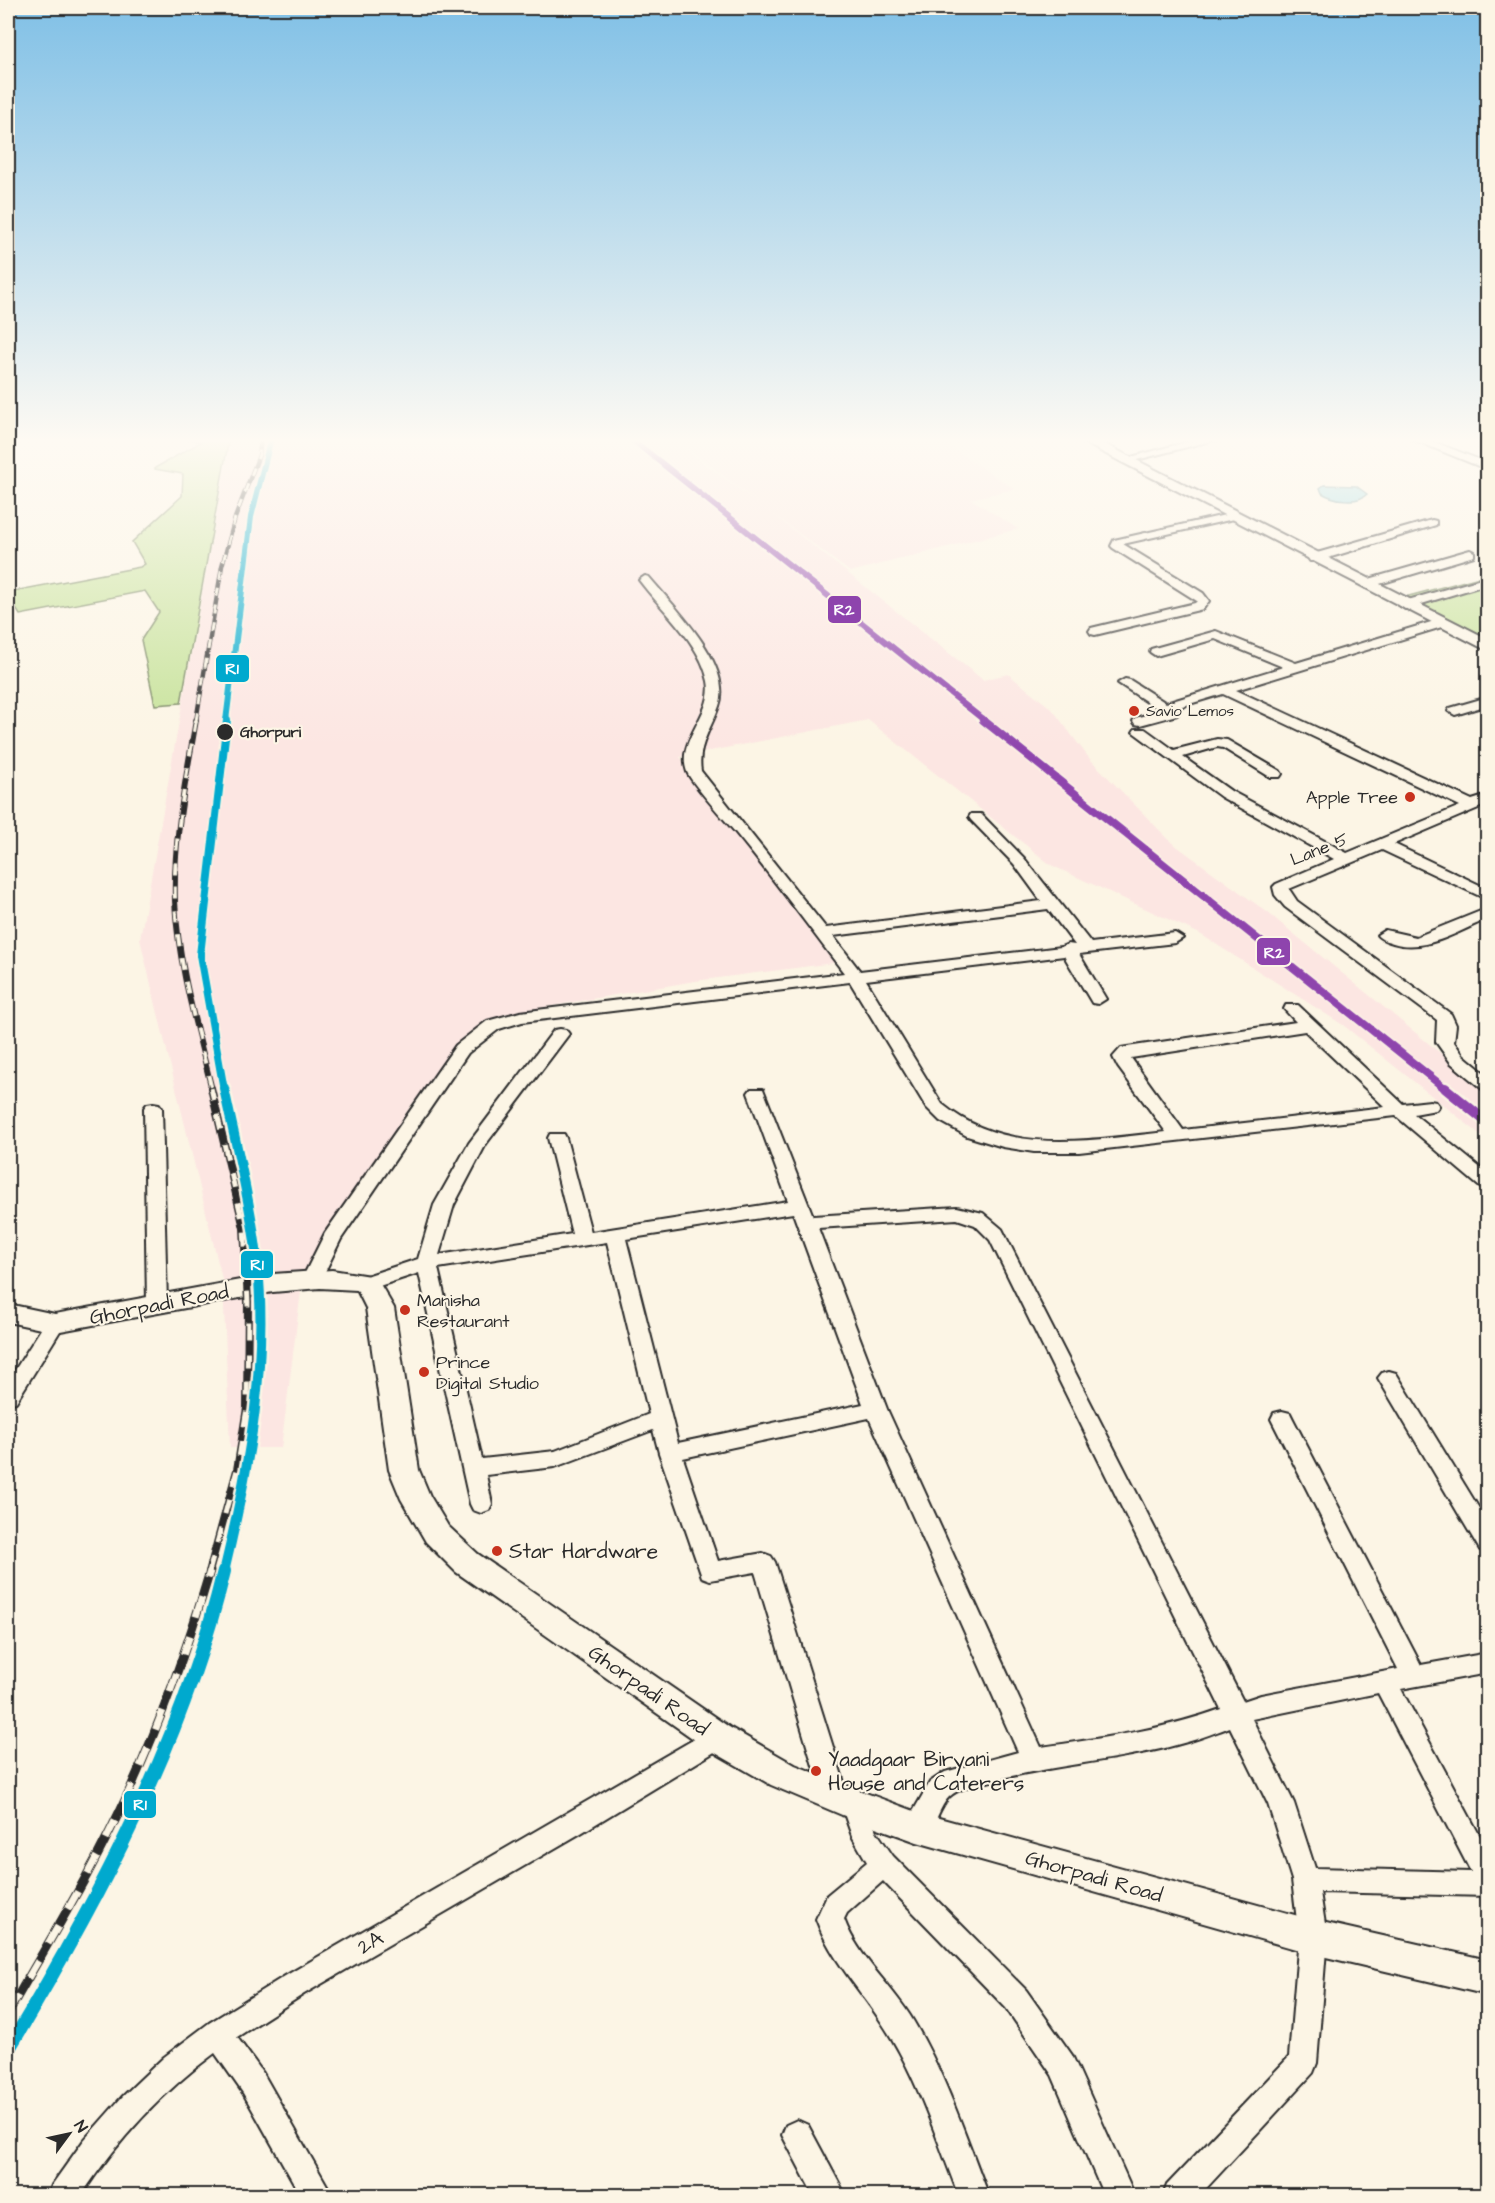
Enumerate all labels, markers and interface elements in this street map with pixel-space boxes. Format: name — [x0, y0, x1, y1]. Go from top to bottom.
line badge: R2 — [827, 595, 862, 624]
text: R2 — [834, 599, 855, 621]
line badge: R1 — [215, 654, 250, 683]
text: R1 — [225, 658, 240, 680]
place label: Savio Lemos — [1146, 701, 1234, 722]
marker: Savio Lemos — [1127, 704, 1141, 718]
marker: Ghorpuri — [215, 722, 235, 742]
place label: Ghorpuri — [240, 722, 302, 743]
place label: Apple Tree — [1306, 785, 1398, 810]
marker: Apple Tree — [1403, 790, 1417, 804]
street label: Lane 5 — [1287, 826, 1352, 872]
line badge: R2 — [1256, 937, 1291, 966]
text: R2 — [1264, 942, 1285, 964]
line badge: R1 — [240, 1250, 274, 1279]
text: R1 — [250, 1254, 265, 1276]
street label: Ghorpadi Road — [87, 1277, 232, 1333]
place label: Manisha Restaurant — [417, 1288, 510, 1334]
marker: Manisha Restaurant — [398, 1303, 412, 1317]
place label: Prince Digital Studio — [436, 1350, 539, 1397]
marker: Prince Digital Studio — [417, 1365, 431, 1379]
place label: Star Hardware — [509, 1537, 658, 1566]
marker: Star Hardware — [490, 1544, 504, 1558]
street label: Ghorpadi Road — [582, 1638, 715, 1744]
place label: Yaadgaar Biryani House and Caterers — [828, 1745, 1024, 1798]
marker: Yaadgaar Biryani House and Caterers — [809, 1764, 823, 1778]
line badge: R1 — [123, 1790, 157, 1819]
text: R1 — [133, 1794, 148, 1816]
street label: Ghorpadi Road — [1022, 1843, 1166, 1911]
street label: 2A — [352, 1923, 389, 1961]
north arrow — [39, 2104, 99, 2164]
text: N — [69, 2116, 93, 2137]

